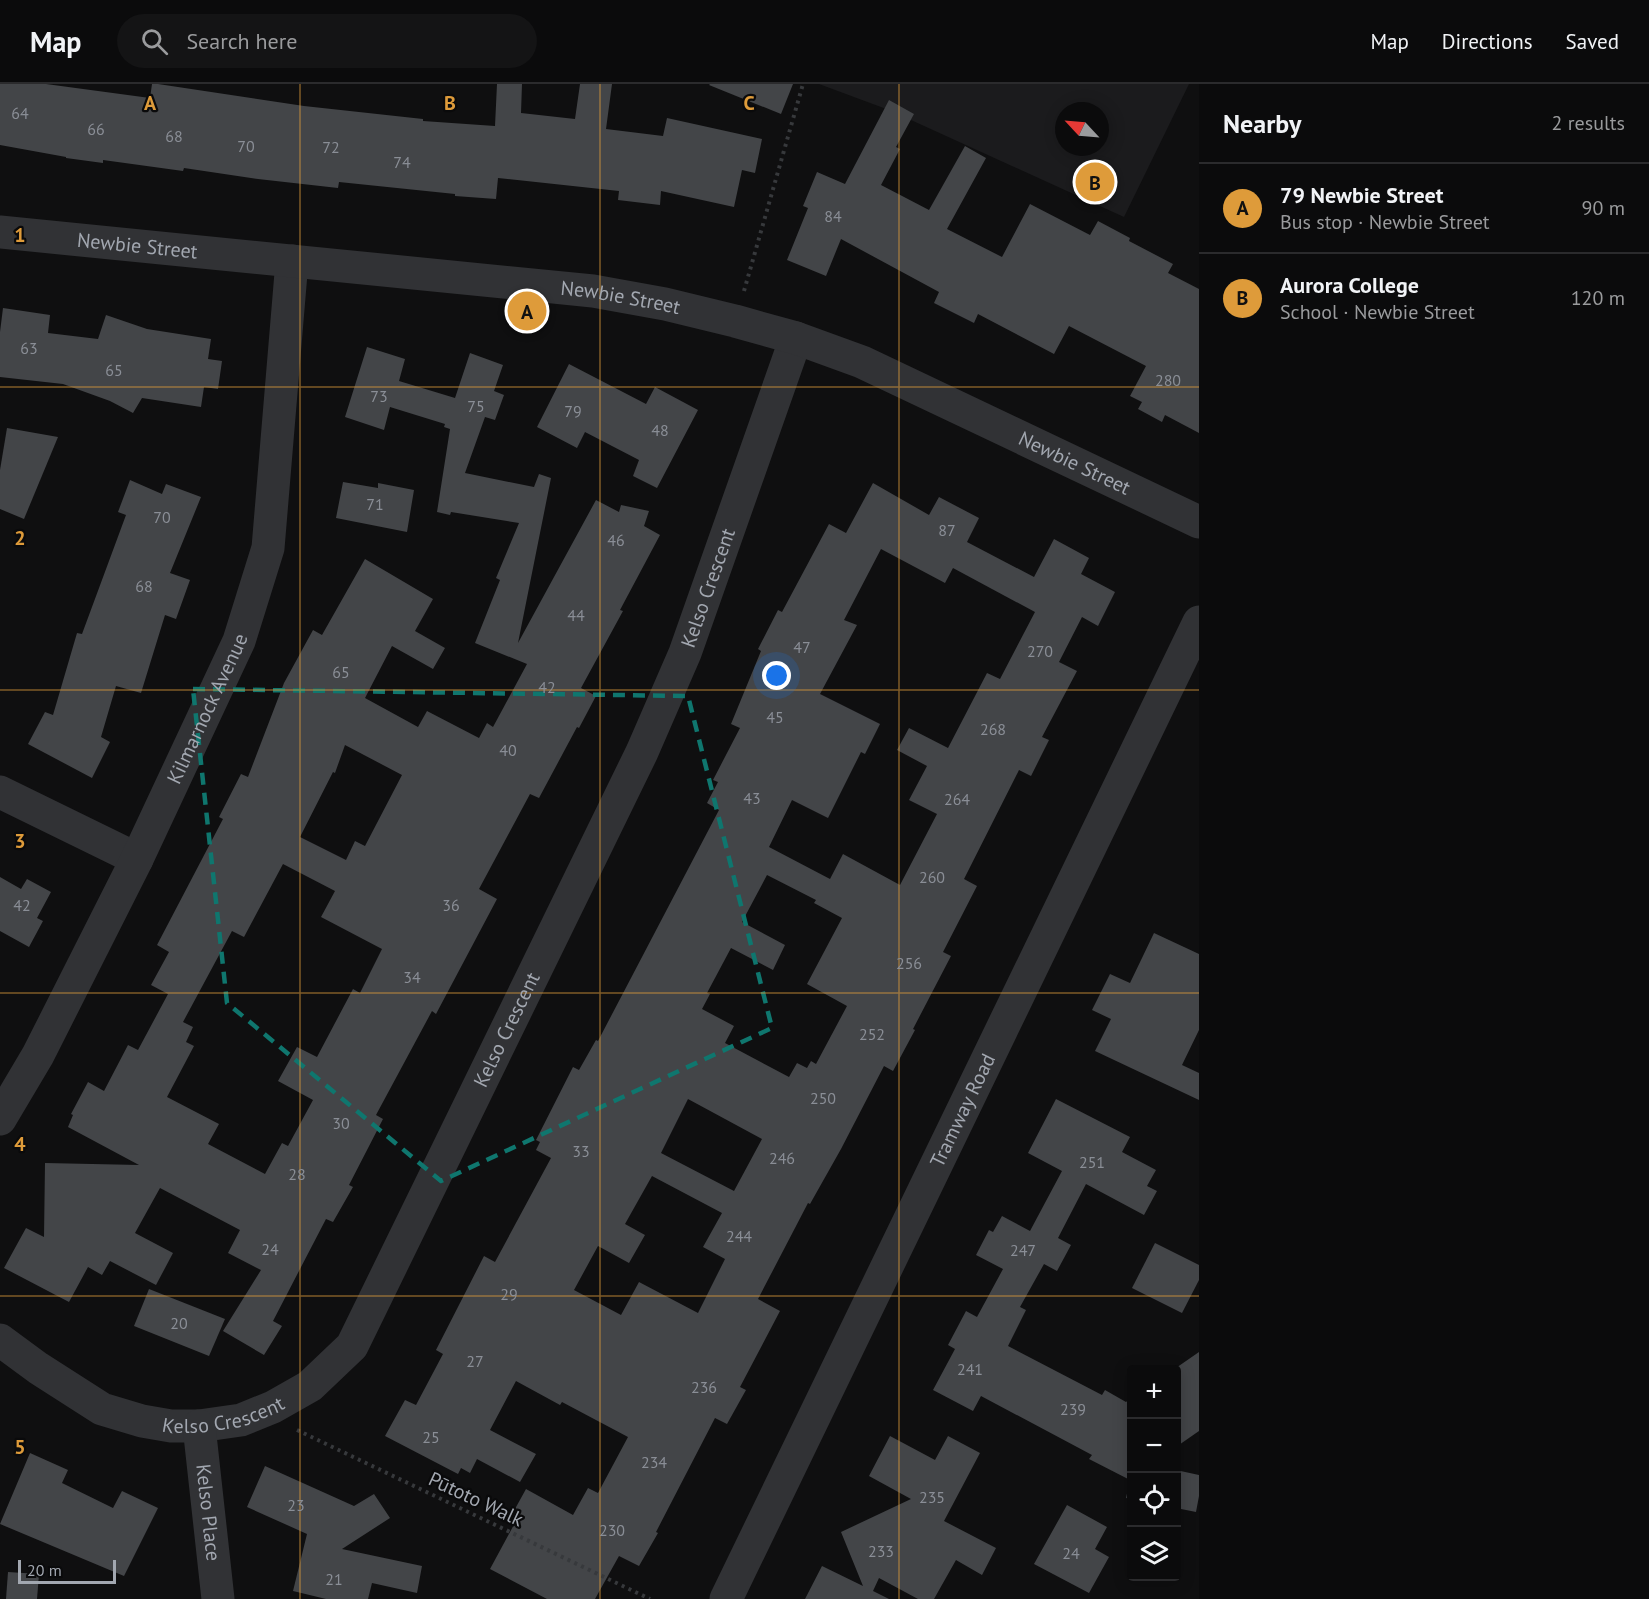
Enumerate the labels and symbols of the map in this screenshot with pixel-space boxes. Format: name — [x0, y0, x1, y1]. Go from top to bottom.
text: A — [144, 90, 157, 116]
text: B — [444, 90, 456, 116]
text: C — [743, 90, 755, 116]
north arrow — [1055, 102, 1109, 156]
house number: 64 — [11, 103, 29, 123]
house number: 66 — [87, 119, 105, 139]
house number: 68 — [165, 126, 183, 146]
house number: 70 — [237, 136, 255, 156]
house number: 72 — [322, 137, 340, 157]
house number: 74 — [393, 152, 411, 172]
pin: B — [1076, 160, 1114, 204]
house number: 84 — [824, 206, 842, 226]
text: 1 — [14, 222, 26, 248]
street label: Newbie Street — [76, 227, 199, 265]
street label: Newbie Street — [559, 275, 683, 320]
pin: A — [508, 288, 546, 334]
house number: 63 — [20, 338, 38, 358]
house number: 65 — [105, 360, 123, 380]
house number: 280 — [1155, 370, 1181, 390]
house number: 73 — [370, 386, 388, 406]
house number: 75 — [467, 396, 485, 416]
house number: 79 — [564, 401, 582, 421]
house number: 48 — [651, 420, 669, 440]
street label: Newbie Street — [1014, 425, 1135, 501]
house number: 71 — [366, 494, 384, 514]
house number: 70 — [153, 507, 171, 527]
house number: 87 — [938, 520, 956, 540]
street label: Kelso Crescent — [675, 524, 741, 651]
text: 2 — [14, 525, 26, 551]
house number: 46 — [607, 530, 625, 550]
house number: 68 — [135, 576, 153, 596]
house number: 44 — [567, 605, 585, 625]
street label: Kilmarnock Avenue — [161, 630, 253, 788]
house number: 47 — [793, 637, 811, 657]
house number: 270 — [1027, 641, 1053, 661]
your location — [762, 661, 791, 690]
house number: 65 — [332, 662, 350, 682]
house number: 42 — [538, 677, 556, 697]
house number: 45 — [766, 707, 784, 727]
house number: 268 — [980, 719, 1006, 739]
house number: 40 — [499, 740, 517, 760]
house number: 43 — [743, 788, 761, 808]
house number: 264 — [944, 789, 970, 809]
text: 3 — [14, 828, 26, 854]
house number: 260 — [919, 867, 945, 887]
house number: 42 — [13, 895, 31, 915]
house number: 36 — [442, 895, 460, 915]
house number: 256 — [896, 953, 922, 973]
house number: 34 — [403, 967, 421, 987]
street label: Kelso Crescent — [467, 968, 546, 1091]
house number: 252 — [859, 1024, 885, 1044]
street label: Tramway Road — [924, 1049, 1001, 1171]
house number: 250 — [810, 1088, 836, 1108]
house number: 30 — [332, 1113, 350, 1133]
text: 4 — [14, 1131, 26, 1157]
house number: 33 — [572, 1141, 590, 1161]
house number: 246 — [769, 1148, 795, 1168]
house number: 251 — [1079, 1152, 1105, 1172]
house number: 28 — [288, 1164, 306, 1184]
house number: 244 — [726, 1226, 752, 1246]
house number: 24 — [261, 1239, 279, 1259]
house number: 247 — [1010, 1240, 1036, 1260]
house number: 29 — [500, 1284, 518, 1304]
house number: 20 — [170, 1313, 188, 1333]
house number: 27 — [466, 1351, 484, 1371]
house number: 241 — [957, 1359, 983, 1379]
house number: 236 — [691, 1377, 717, 1397]
street label: Kelso Crescent — [160, 1390, 289, 1439]
house number: 239 — [1060, 1399, 1086, 1419]
house number: 25 — [422, 1427, 440, 1447]
text: 5 — [14, 1434, 26, 1460]
house number: 234 — [641, 1452, 667, 1472]
street label: Kelso Place — [190, 1463, 227, 1562]
street label: Pūtoto Walk — [424, 1466, 528, 1532]
house number: 235 — [919, 1487, 945, 1507]
house number: 23 — [287, 1495, 305, 1515]
house number: 230 — [599, 1520, 625, 1540]
house number: 233 — [868, 1541, 894, 1561]
house number: 24 — [1062, 1543, 1080, 1563]
scale bar — [18, 1557, 116, 1584]
house number: 21 — [325, 1569, 343, 1589]

